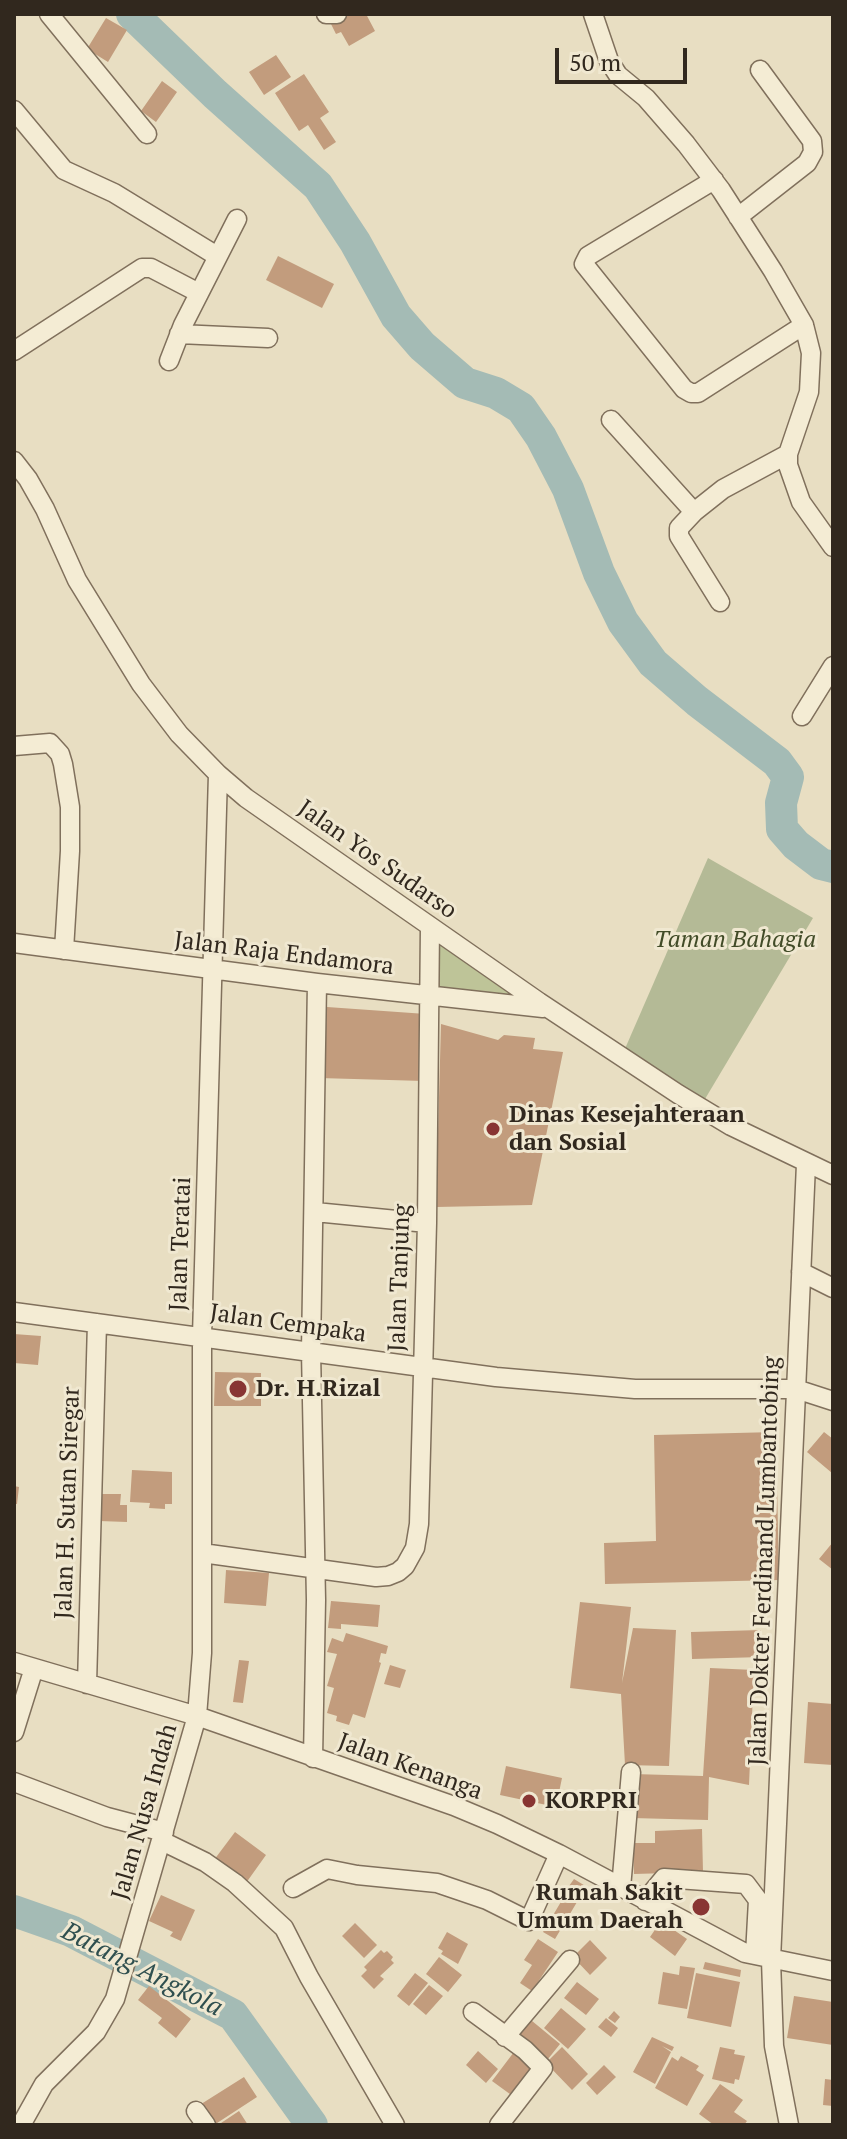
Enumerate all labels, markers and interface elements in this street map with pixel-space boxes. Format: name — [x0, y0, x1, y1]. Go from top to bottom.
scale bar — [559, 32, 691, 82]
text: 50 m — [569, 46, 621, 78]
street label: Jalan Yos Sudarso — [292, 794, 462, 926]
street label: Jalan Raja Endamora — [173, 926, 395, 982]
park label: Taman Bahagia — [654, 926, 816, 954]
place label: Dinas Kesejahteraan dan Sosial — [509, 1101, 745, 1157]
marker: Dinas Kesejahteraan dan Sosial — [484, 1120, 502, 1138]
street label: Jalan Teratai — [164, 1176, 198, 1312]
street label: Jalan Tanjung — [383, 1204, 417, 1352]
street label: Jalan Cempaka — [208, 1299, 368, 1349]
street label: Jalan Dokter Ferdinand Lumbantobing — [743, 1356, 787, 1766]
place label: Dr. H.Rizal — [256, 1375, 381, 1403]
marker: Dr. H.Rizal — [227, 1378, 249, 1400]
street label: Jalan H. Sutan Siregar — [50, 1386, 86, 1620]
street label: Jalan Nusa Indah — [106, 1721, 184, 1903]
street label: Jalan Kenanga — [334, 1728, 486, 1806]
place label: KORPRI — [545, 1787, 637, 1815]
marker: KORPRI — [520, 1792, 538, 1810]
place label: Rumah Sakit Umum Daerah — [517, 1879, 683, 1935]
marker: Rumah Sakit Umum Daerah — [690, 1896, 712, 1918]
water label: Batang Angkola — [56, 1916, 228, 2024]

